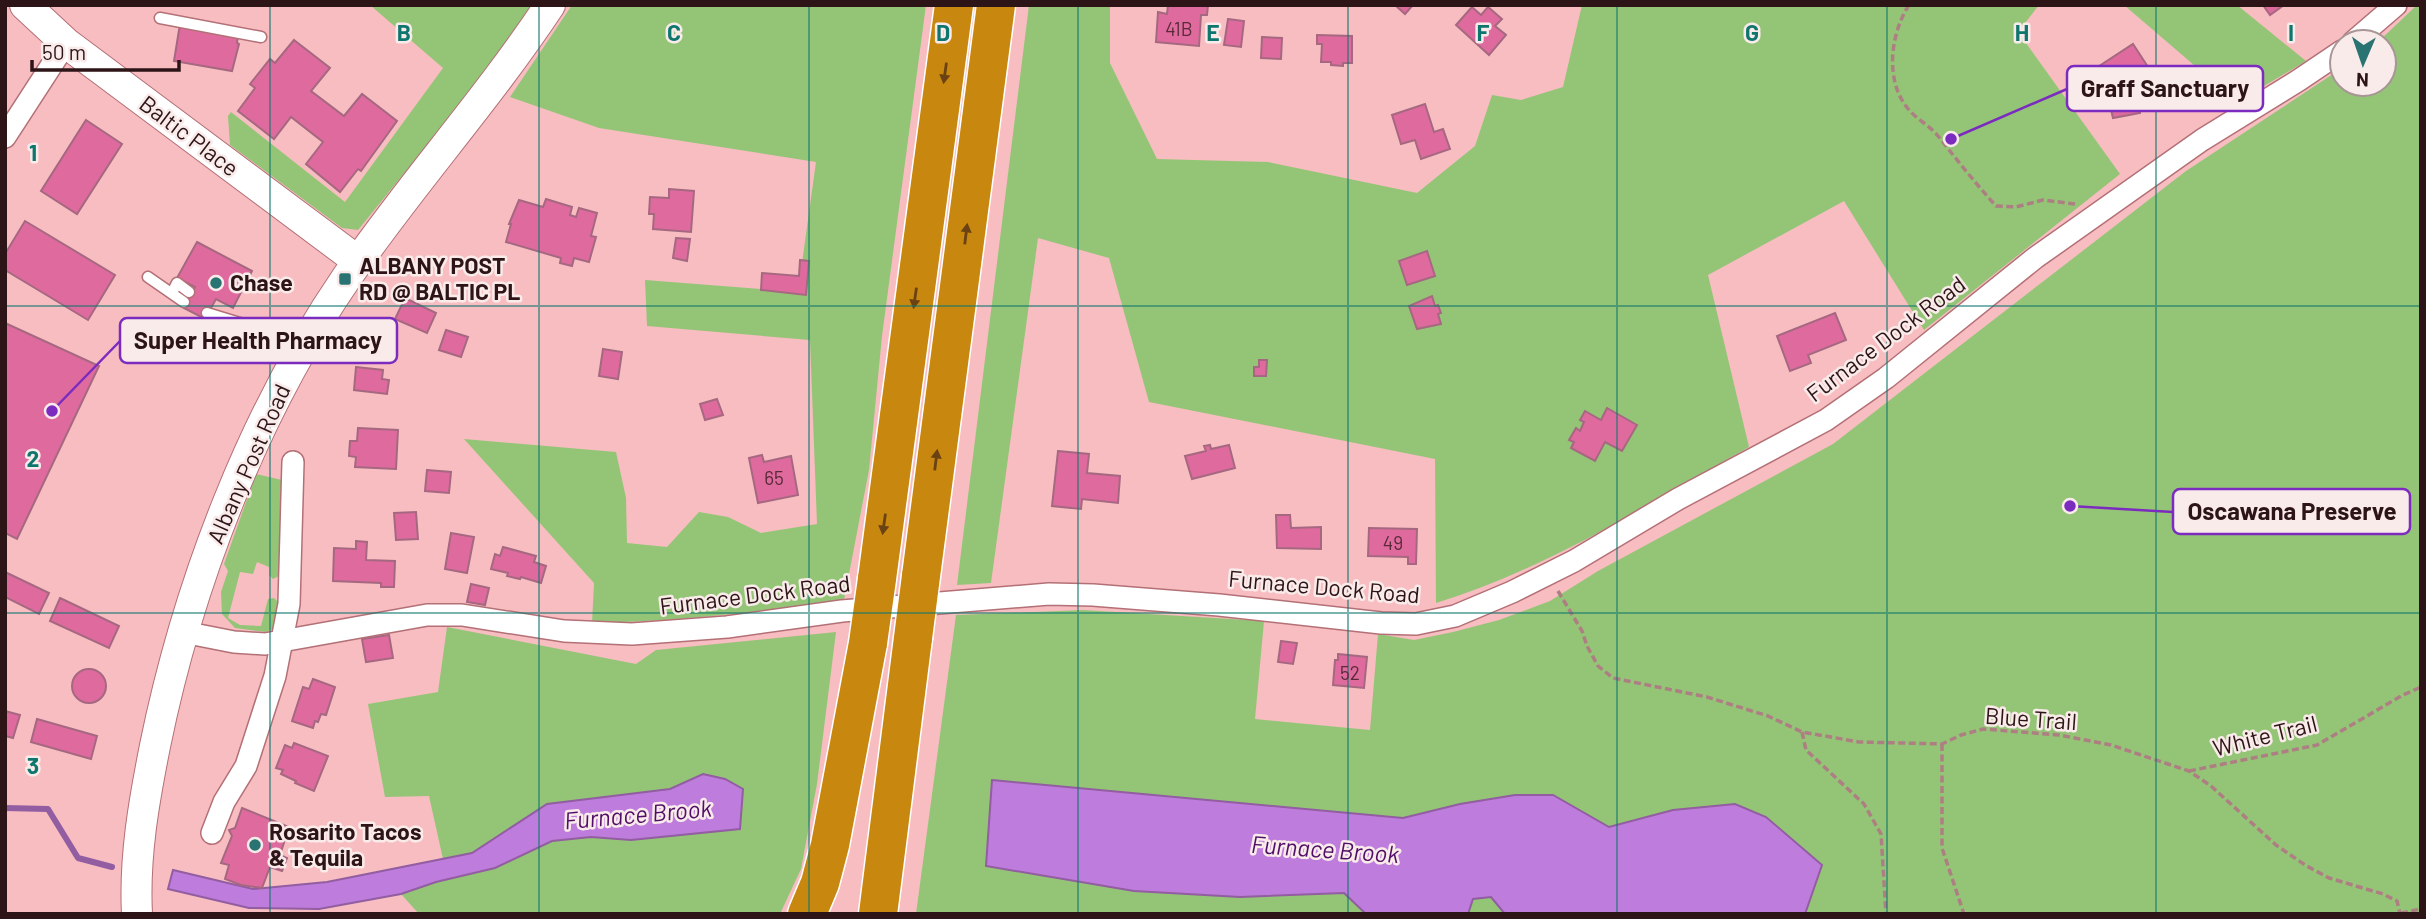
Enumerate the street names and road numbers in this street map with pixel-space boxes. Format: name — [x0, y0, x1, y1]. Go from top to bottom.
street label: Baltic Place — [134, 89, 245, 182]
street label: Furnace Dock Road — [1800, 269, 1970, 407]
street label: Albany Post Road — [200, 380, 296, 548]
street label: Furnace Dock Road — [1227, 564, 1421, 608]
street label: Furnace Dock Road — [658, 568, 852, 620]
street label: Blue Trail — [1984, 701, 2078, 735]
street label: White Trail — [2210, 709, 2320, 761]

